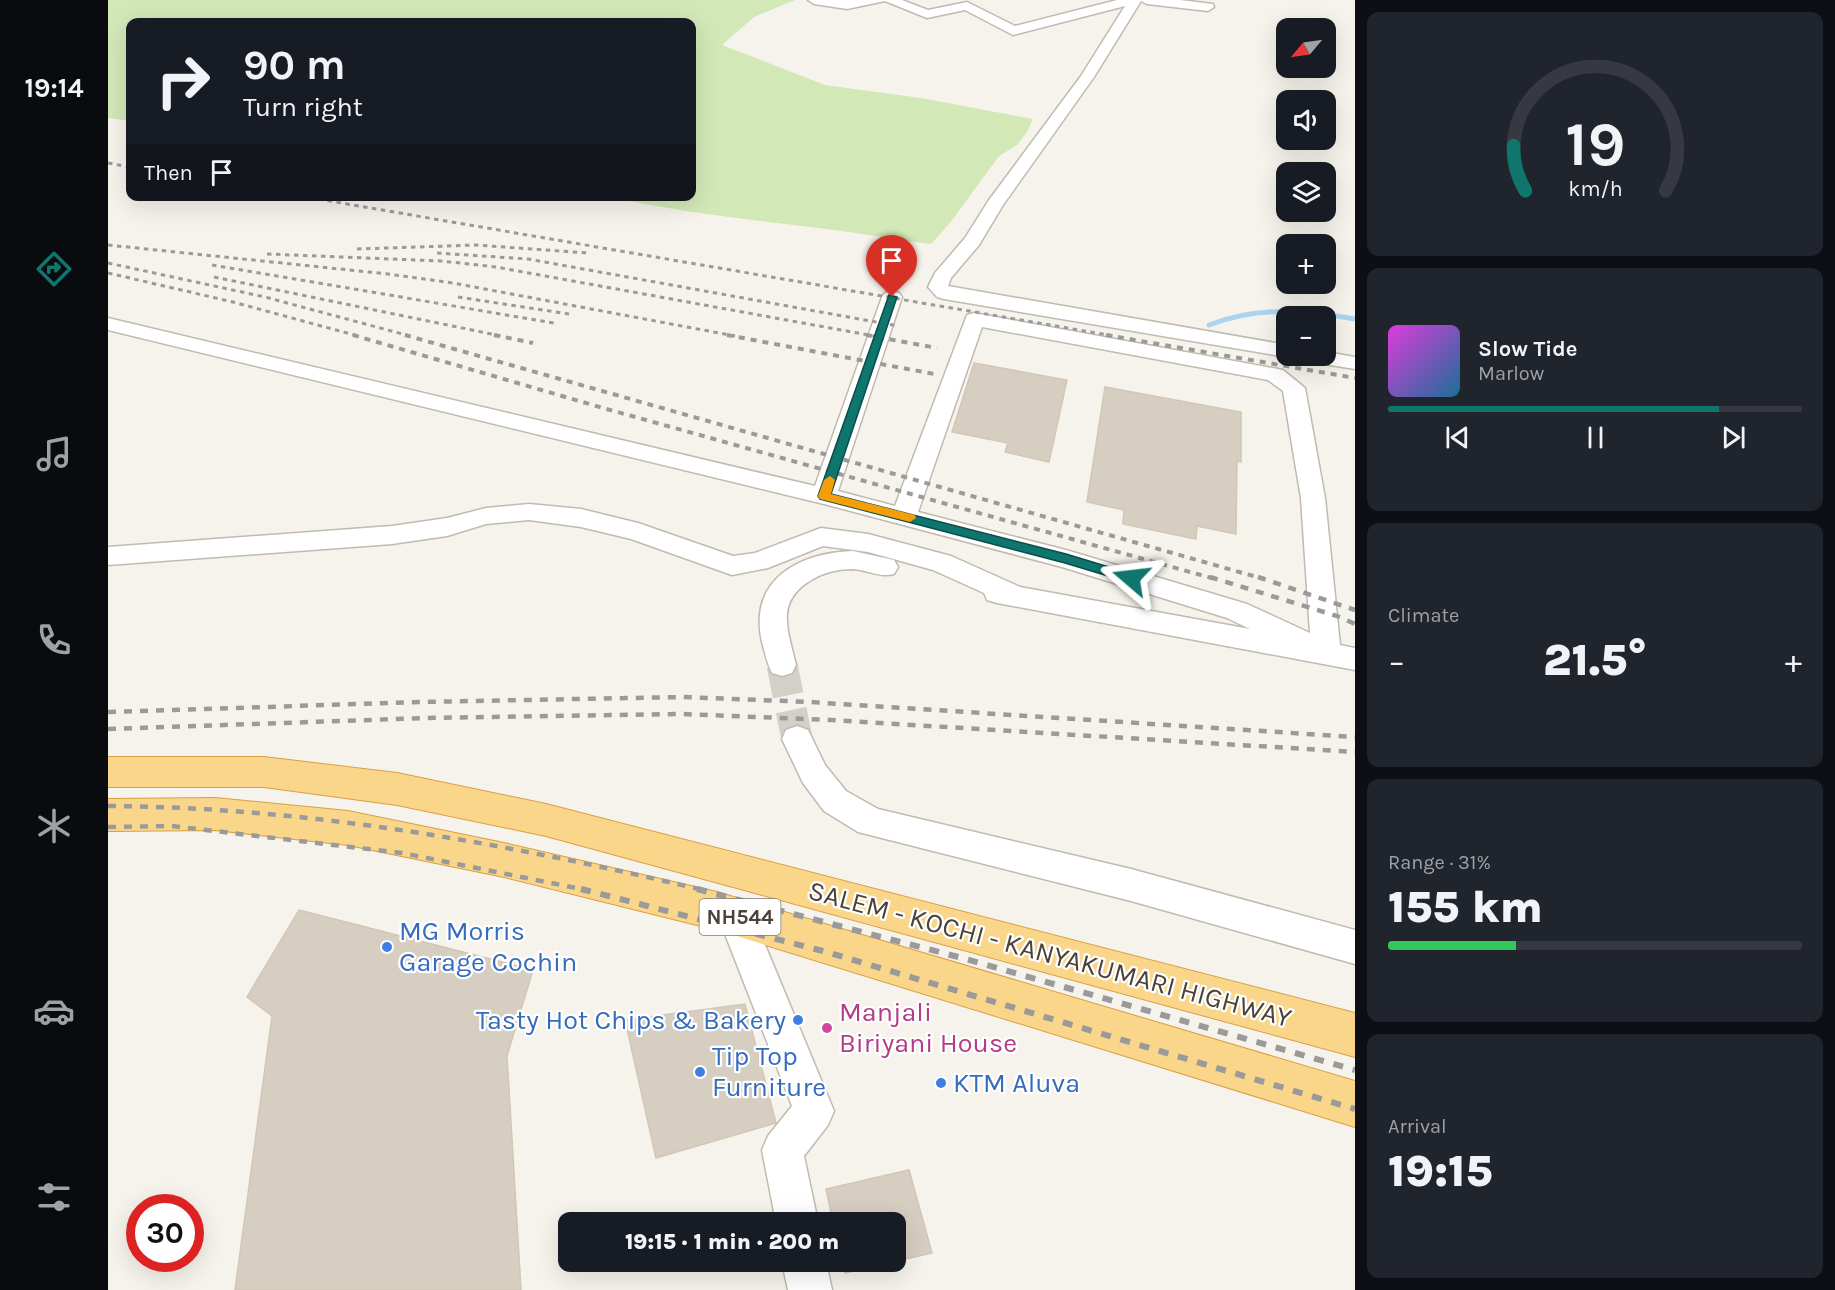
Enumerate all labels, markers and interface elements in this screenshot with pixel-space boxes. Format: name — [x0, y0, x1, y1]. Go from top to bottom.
north arrow — [1276, 18, 1336, 78]
map controls — [1276, 18, 1336, 366]
text: 90 m — [243, 40, 346, 90]
icon: right — [144, 42, 222, 120]
text: 19:14 — [24, 72, 84, 104]
button: sound — [1276, 90, 1336, 150]
text: Turn right — [243, 91, 363, 123]
text: 19 — [1565, 108, 1625, 181]
icon: arrive — [205, 156, 238, 189]
text: Then — [144, 160, 193, 186]
button: layers — [1276, 162, 1336, 222]
text: km/h — [1568, 176, 1622, 201]
button: + — [1276, 234, 1336, 294]
pin — [866, 235, 917, 297]
icon: arrive — [875, 244, 908, 277]
icon: directions — [33, 248, 75, 290]
button: − — [1276, 306, 1336, 366]
text: Slow Tide — [1478, 336, 1578, 362]
text: Marlow — [1478, 362, 1544, 385]
icon: previous — [1441, 421, 1474, 454]
icon: pause — [1579, 421, 1612, 454]
icon: next — [1717, 421, 1750, 454]
icon: music — [33, 433, 75, 475]
position arrow — [1099, 546, 1163, 610]
text: Climate — [1388, 604, 1459, 627]
icon: phone — [33, 619, 75, 661]
text: 21.5° — [1543, 634, 1647, 686]
text: − — [1388, 642, 1405, 680]
text: + — [1785, 642, 1802, 680]
icon: climate — [33, 805, 75, 847]
text: Range · 31% — [1388, 851, 1491, 874]
street label: SALEM - KOCHI - KANYAKUMARI HIGHWAY — [805, 874, 1295, 1034]
text: 155 km — [1388, 881, 1543, 933]
road number: NH544 — [700, 899, 780, 935]
place label: MG Morris Garage Cochin — [399, 915, 577, 978]
marker: MG Morris Garage Cochin — [380, 940, 394, 954]
icon: car — [33, 990, 75, 1032]
place label: Manjali Biriyani House — [839, 996, 1017, 1059]
place label: Tasty Hot Chips & Bakery — [476, 1004, 786, 1036]
marker: Tasty Hot Chips & Bakery — [791, 1013, 805, 1027]
marker: Manjali Biriyani House — [820, 1021, 834, 1035]
place label: Tip Top Furniture — [712, 1040, 826, 1103]
marker: Tip Top Furniture — [693, 1065, 707, 1079]
place label: KTM Aluva — [953, 1067, 1080, 1099]
marker: KTM Aluva — [934, 1076, 948, 1090]
text: Arrival — [1388, 1115, 1447, 1138]
text: 19:15 — [1388, 1145, 1492, 1197]
icon: filters — [33, 1176, 75, 1218]
speed limit sign: 30 — [126, 1194, 204, 1272]
text: 19:15 · 1 min · 200 m — [625, 1229, 839, 1255]

